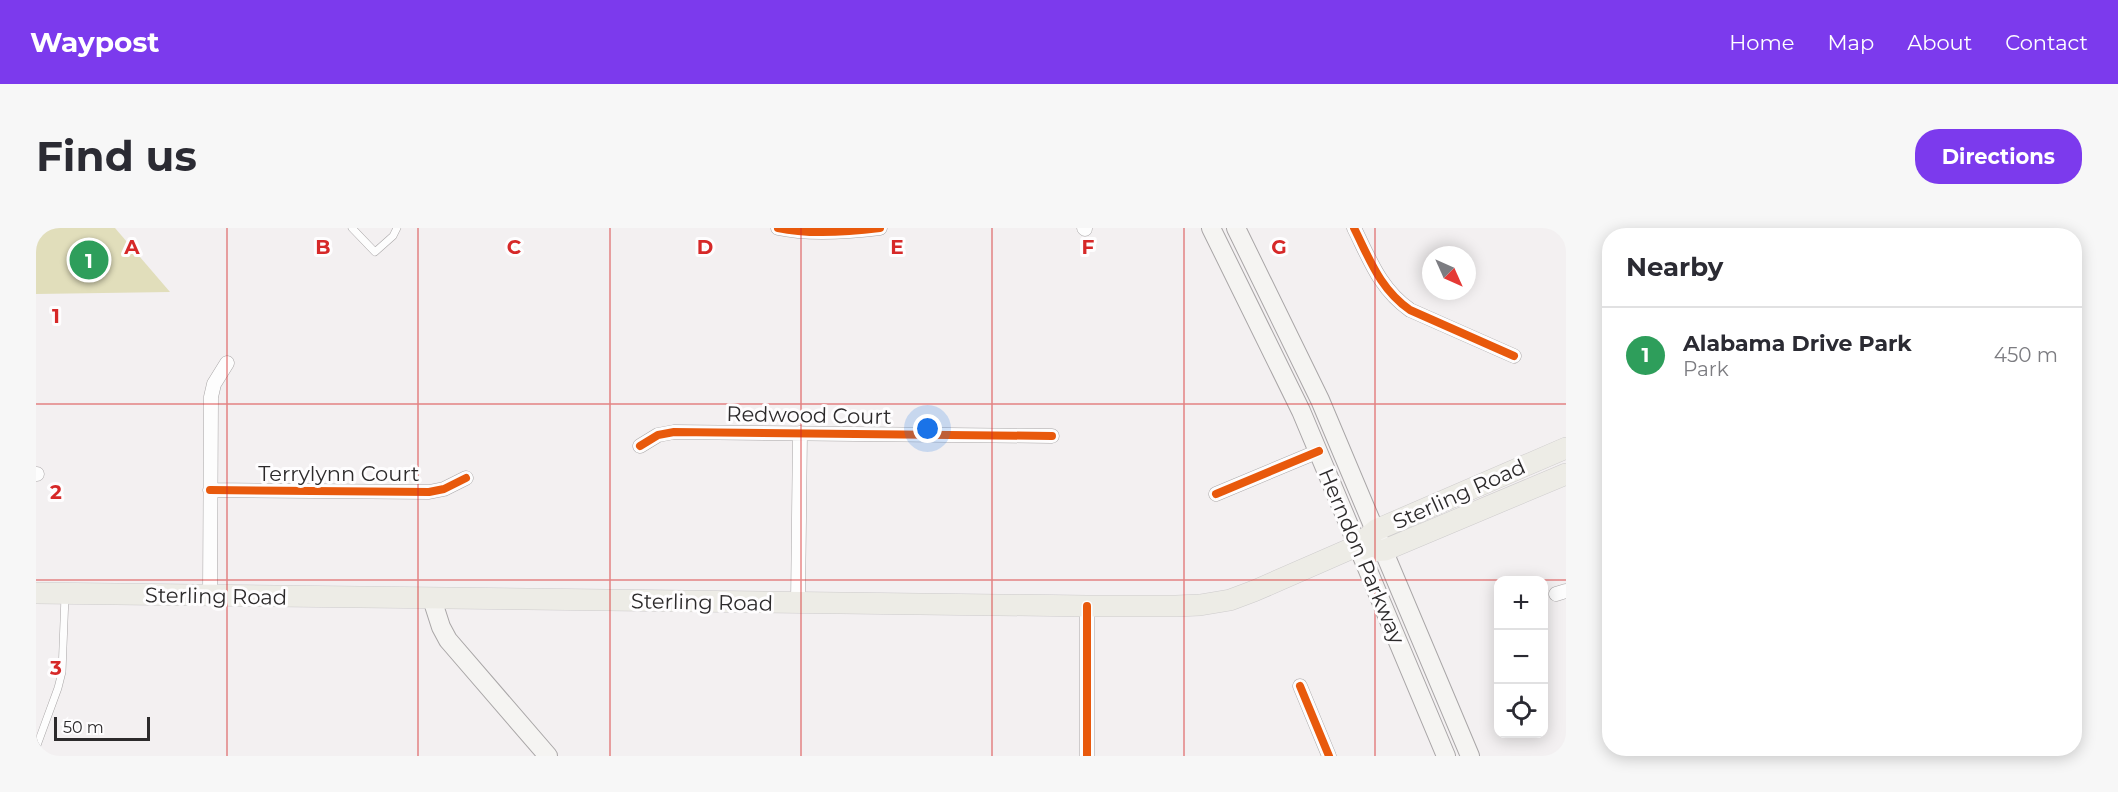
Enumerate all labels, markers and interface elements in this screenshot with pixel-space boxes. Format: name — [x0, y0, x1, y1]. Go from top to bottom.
text: Waypost — [30, 25, 160, 59]
text: Home — [1729, 30, 1794, 55]
text: Map — [1827, 30, 1874, 55]
text: About — [1907, 30, 1972, 55]
text: Contact — [2005, 30, 2088, 55]
button: Directions — [1915, 129, 2082, 184]
text: Find us — [36, 130, 197, 182]
text: A — [123, 235, 140, 259]
text: B — [315, 235, 331, 259]
text: C — [507, 235, 522, 259]
text: D — [697, 235, 713, 259]
text: E — [890, 235, 904, 259]
text: F — [1082, 235, 1095, 259]
text: G — [1271, 235, 1287, 259]
pin: 1 — [70, 237, 108, 282]
north arrow — [1422, 246, 1476, 300]
text: Nearby — [1626, 251, 1723, 283]
text: 1 — [52, 304, 60, 328]
text: Alabama Drive Park — [1683, 330, 1912, 357]
text: 1 — [1642, 343, 1649, 367]
text: 450 m — [1994, 343, 2058, 367]
text: Park — [1683, 357, 1729, 381]
street label: Redwood Court — [726, 401, 892, 429]
your location — [913, 414, 942, 443]
street label: Sterling Road — [1389, 454, 1529, 534]
street label: Terrylynn Court — [258, 461, 420, 486]
street label: Herndon Parkway — [1314, 465, 1410, 648]
text: 2 — [50, 480, 62, 504]
map controls — [1494, 576, 1548, 738]
button: + — [1494, 576, 1548, 630]
street label: Sterling Road — [145, 582, 287, 610]
street label: Sterling Road — [631, 588, 773, 616]
button: − — [1494, 630, 1548, 684]
text: 3 — [49, 656, 62, 680]
button: locate — [1494, 684, 1548, 738]
scale bar — [54, 714, 150, 742]
text: 50 m — [63, 718, 104, 737]

